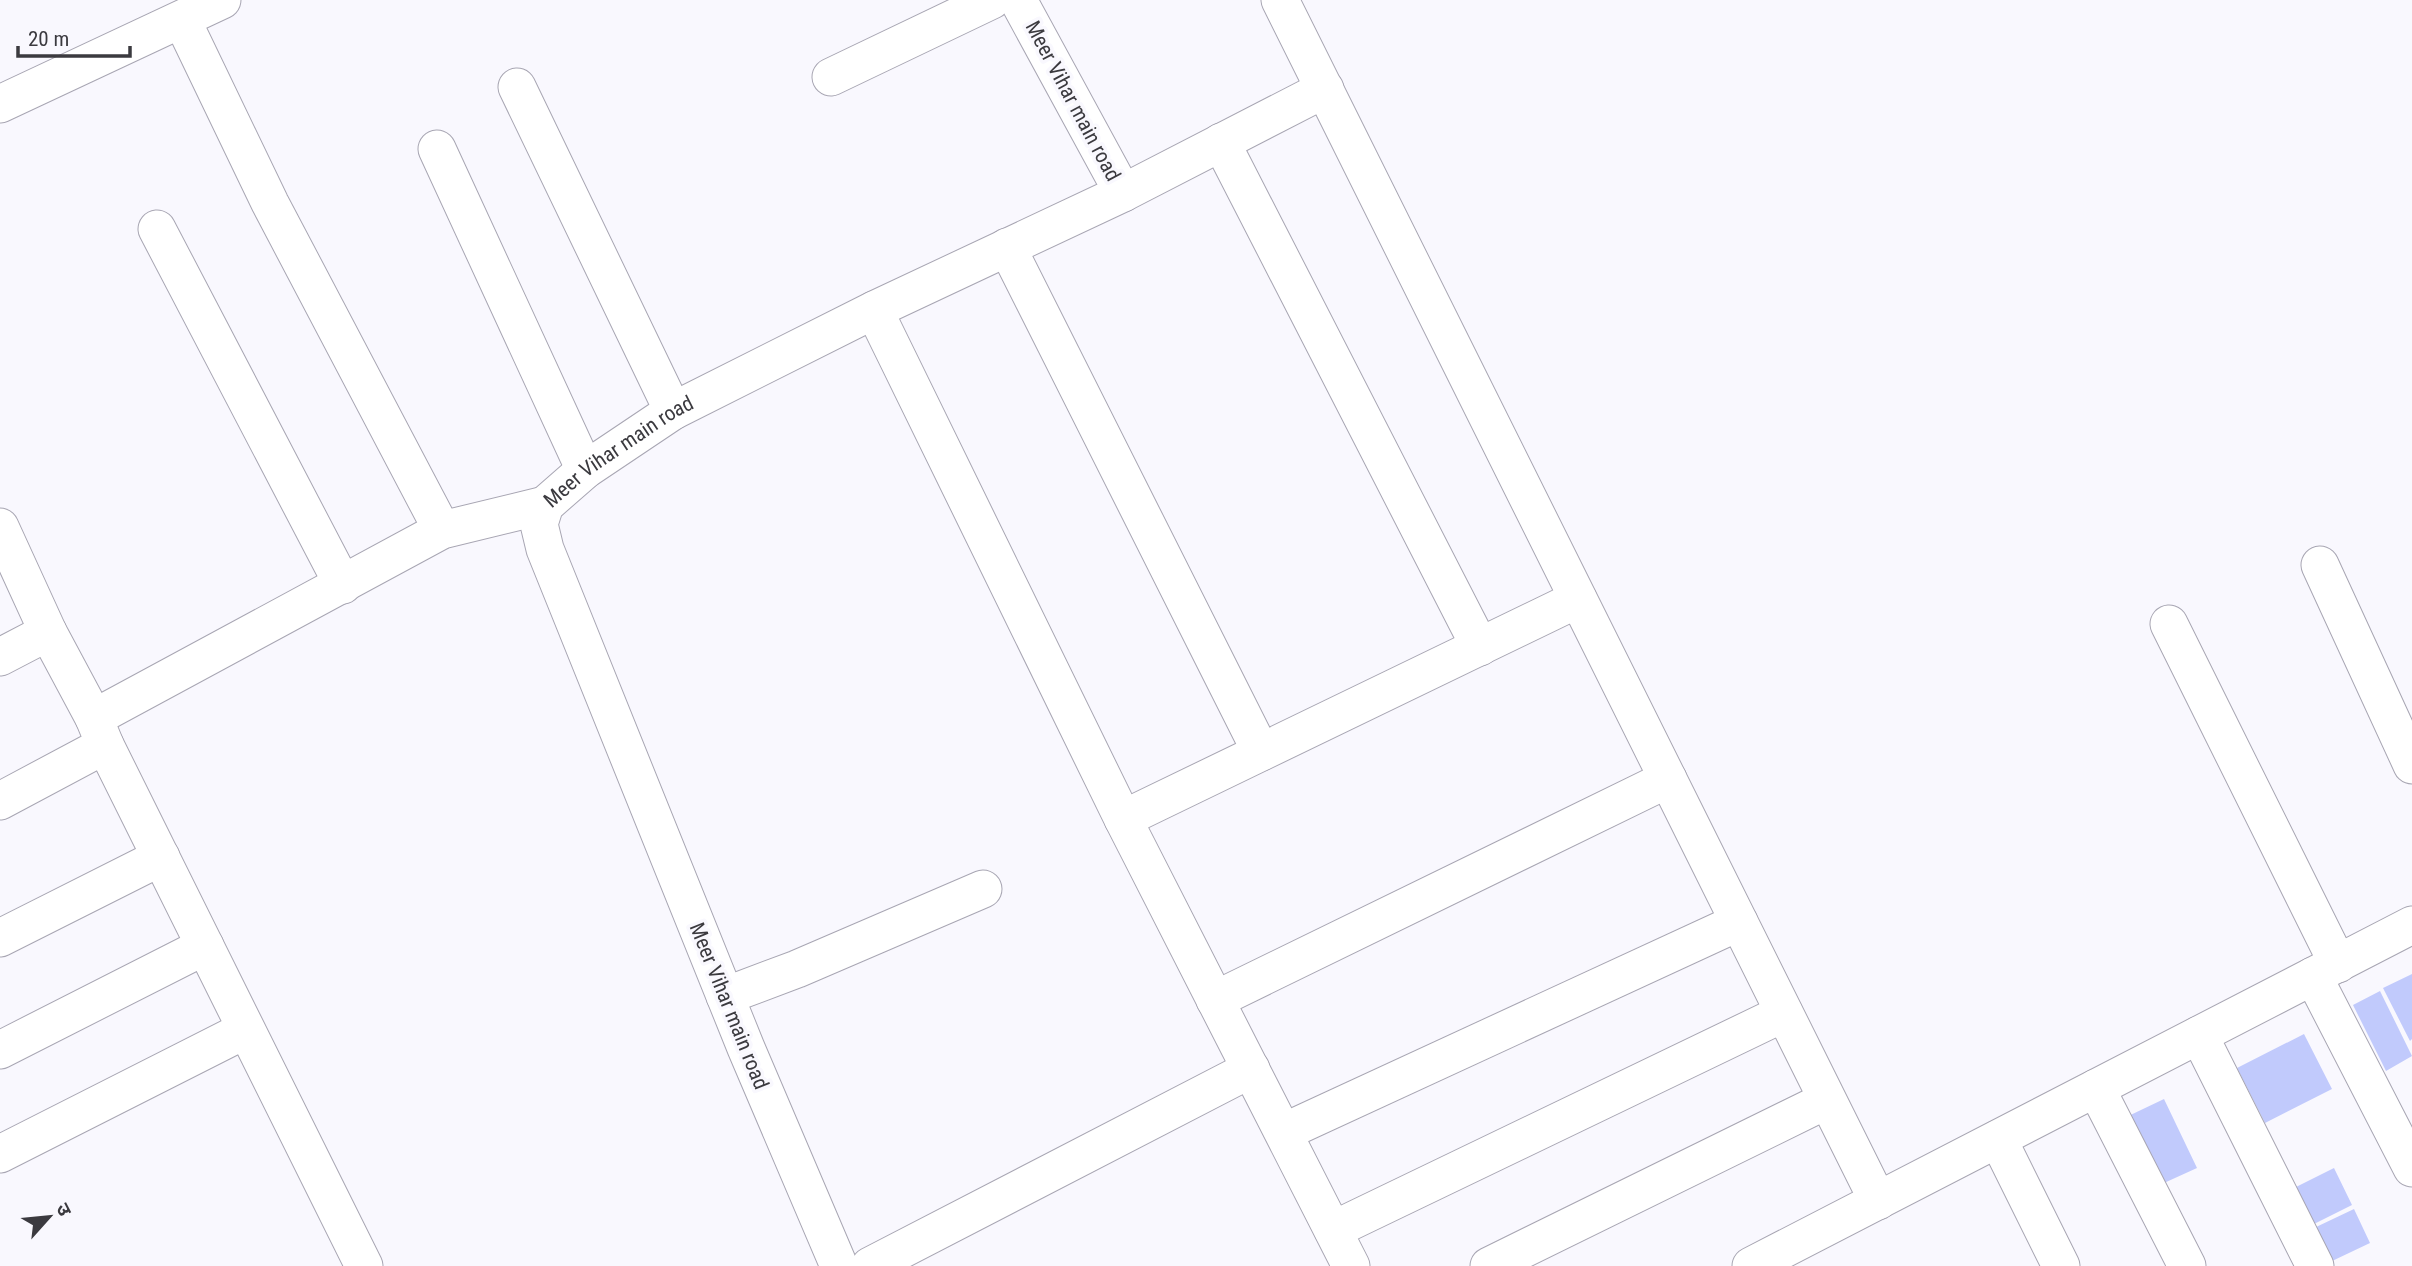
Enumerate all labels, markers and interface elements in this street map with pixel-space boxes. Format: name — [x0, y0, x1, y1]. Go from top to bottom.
scale bar — [18, 14, 130, 58]
street label: Meer Vihar main road — [1021, 17, 1125, 185]
text: 20 m — [28, 27, 69, 51]
street label: Meer Vihar main road — [539, 391, 697, 512]
street label: Meer Vihar main road — [685, 919, 773, 1093]
north arrow — [14, 1182, 84, 1252]
text: उ — [51, 1199, 77, 1220]

